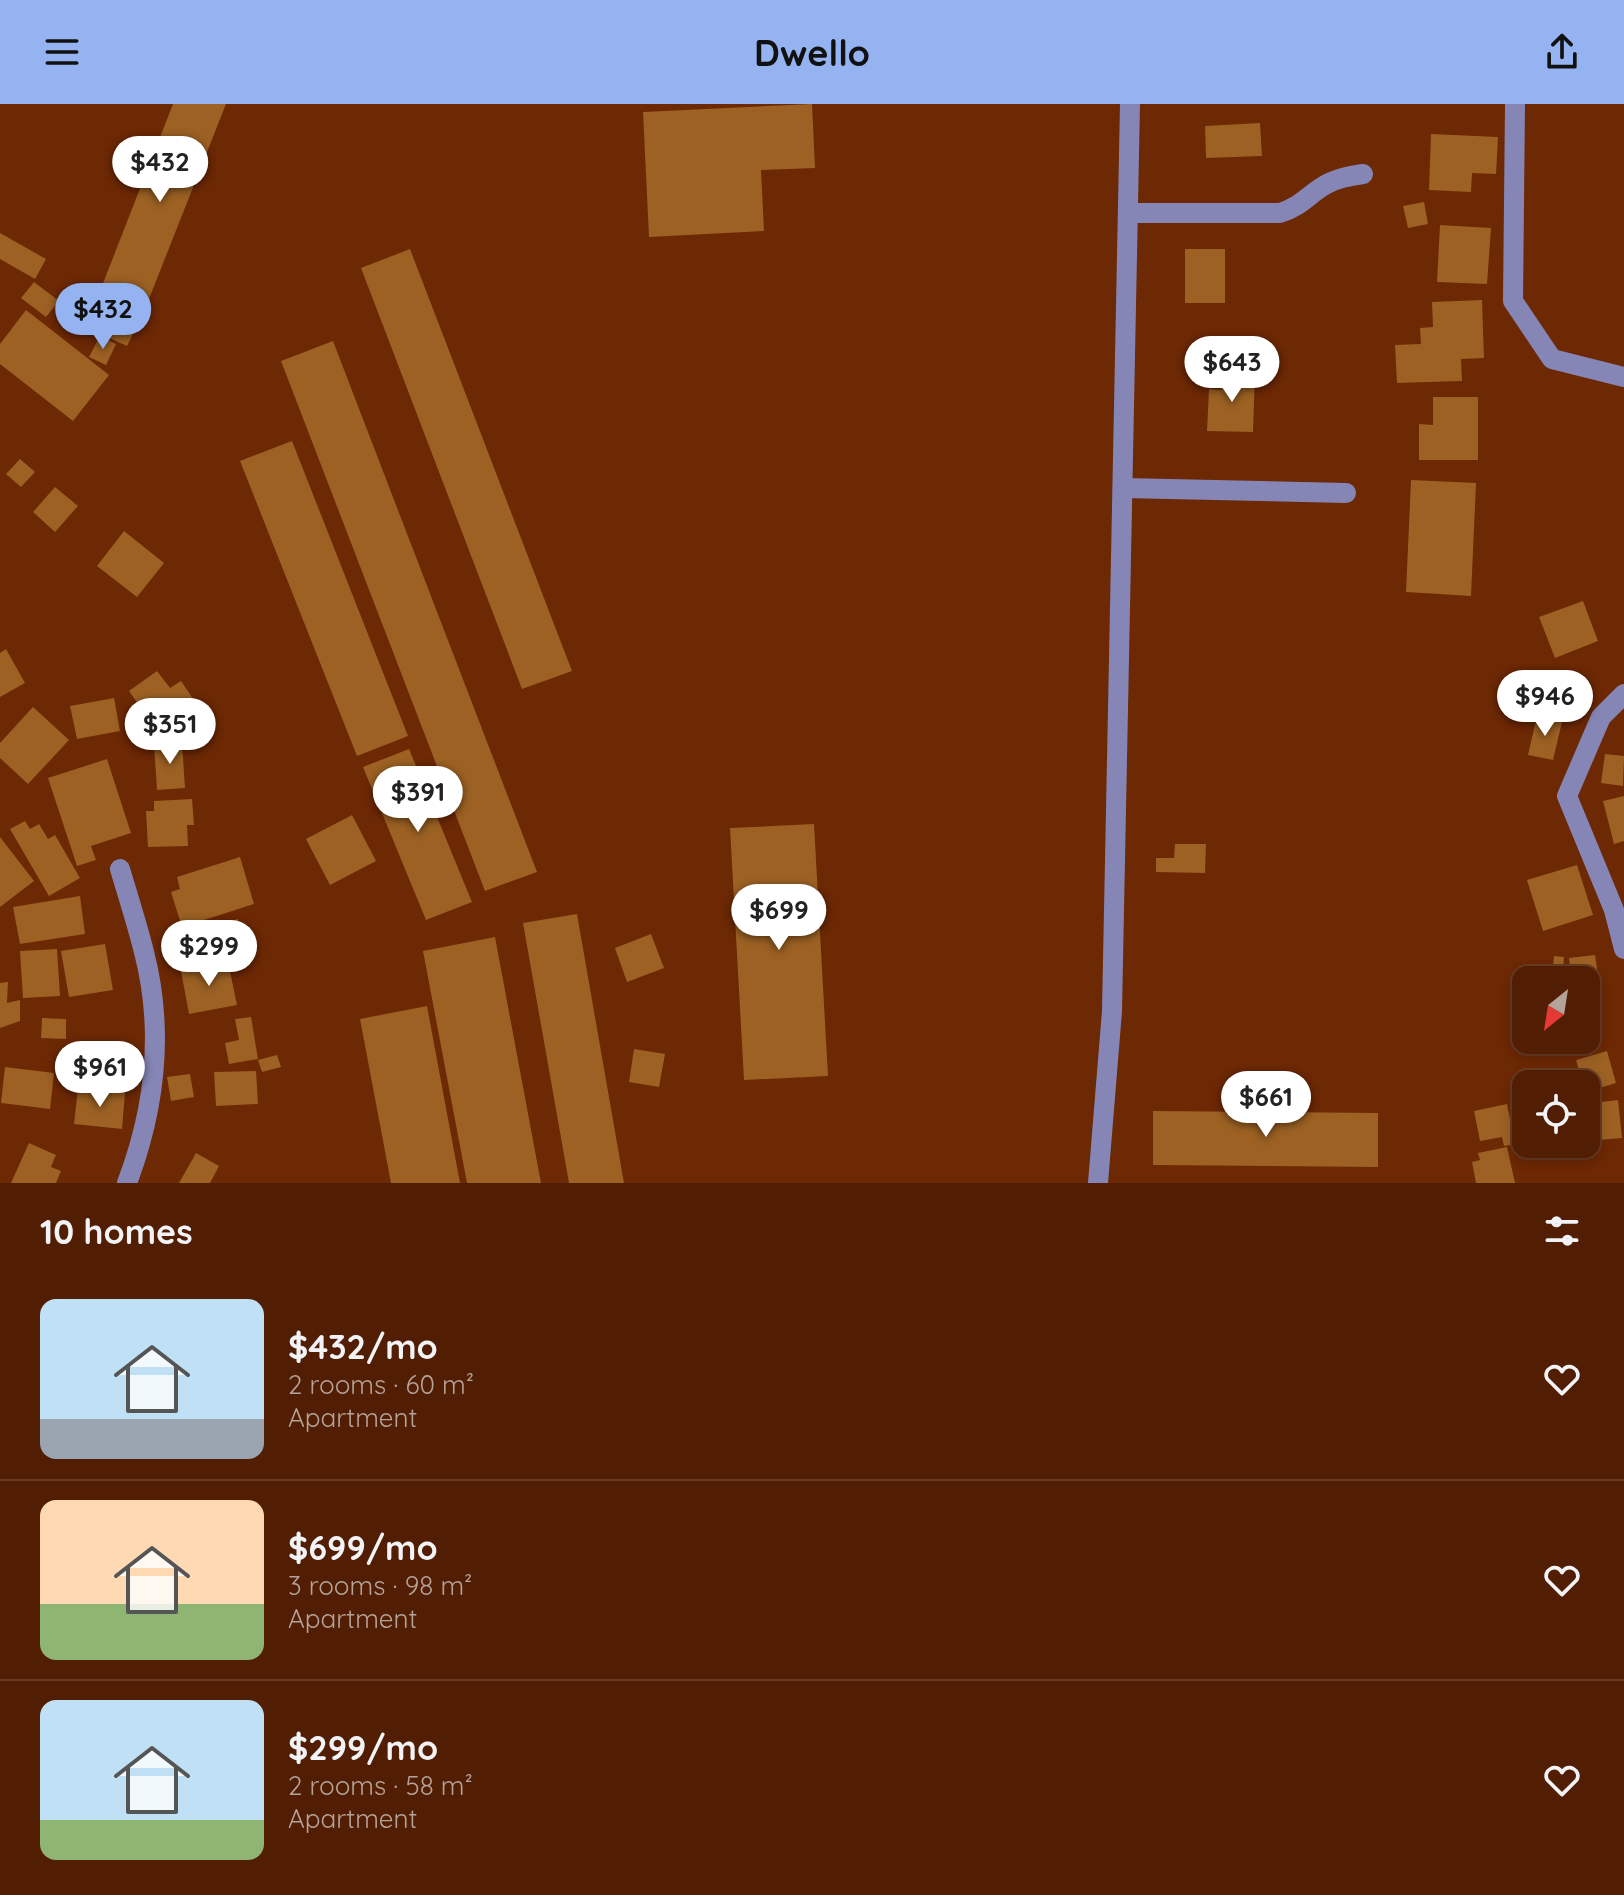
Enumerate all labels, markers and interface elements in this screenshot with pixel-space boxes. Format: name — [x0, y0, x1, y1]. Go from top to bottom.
icon: menu — [40, 30, 84, 74]
text: Dwello — [754, 30, 870, 75]
icon: share — [1540, 30, 1584, 74]
pin: $432 — [113, 136, 207, 204]
text: $432 — [130, 145, 190, 178]
pin: $432 — [56, 283, 150, 351]
text: $432 — [73, 292, 133, 325]
pin: $643 — [1185, 336, 1279, 404]
text: $643 — [1202, 345, 1262, 378]
pin: $946 — [1498, 670, 1592, 738]
text: $946 — [1515, 679, 1575, 712]
pin: $351 — [123, 698, 217, 766]
text: $351 — [143, 707, 197, 740]
pin: $391 — [371, 766, 465, 834]
text: $391 — [391, 775, 445, 808]
pin: $699 — [732, 884, 826, 952]
text: $699 — [749, 893, 809, 926]
pin: $299 — [162, 920, 256, 988]
text: $299 — [179, 929, 239, 962]
north arrow — [1512, 966, 1600, 1054]
map controls — [1512, 966, 1600, 1158]
pin: $961 — [53, 1041, 147, 1109]
text: $961 — [73, 1050, 127, 1083]
button: locate — [1512, 1070, 1600, 1158]
pin: $661 — [1219, 1071, 1313, 1139]
text: $661 — [1239, 1080, 1293, 1113]
icon: filters — [1540, 1209, 1584, 1253]
text: 10 homes — [40, 1210, 193, 1253]
text: $432/mo — [288, 1325, 438, 1368]
icon: home — [104, 1331, 200, 1427]
icon: heart — [1540, 1357, 1584, 1401]
text: 2 rooms · 60 m² — [288, 1368, 474, 1401]
text: Apartment — [288, 1401, 417, 1434]
text: $699/mo — [288, 1526, 438, 1569]
icon: home — [104, 1532, 200, 1628]
icon: heart — [1540, 1558, 1584, 1602]
text: 3 rooms · 98 m² — [288, 1569, 472, 1602]
text: Apartment — [288, 1602, 417, 1635]
text: $299/mo — [288, 1726, 438, 1769]
icon: home — [104, 1732, 200, 1828]
icon: heart — [1540, 1758, 1584, 1802]
text: 2 rooms · 58 m² — [288, 1769, 473, 1802]
text: Apartment — [288, 1802, 417, 1835]

